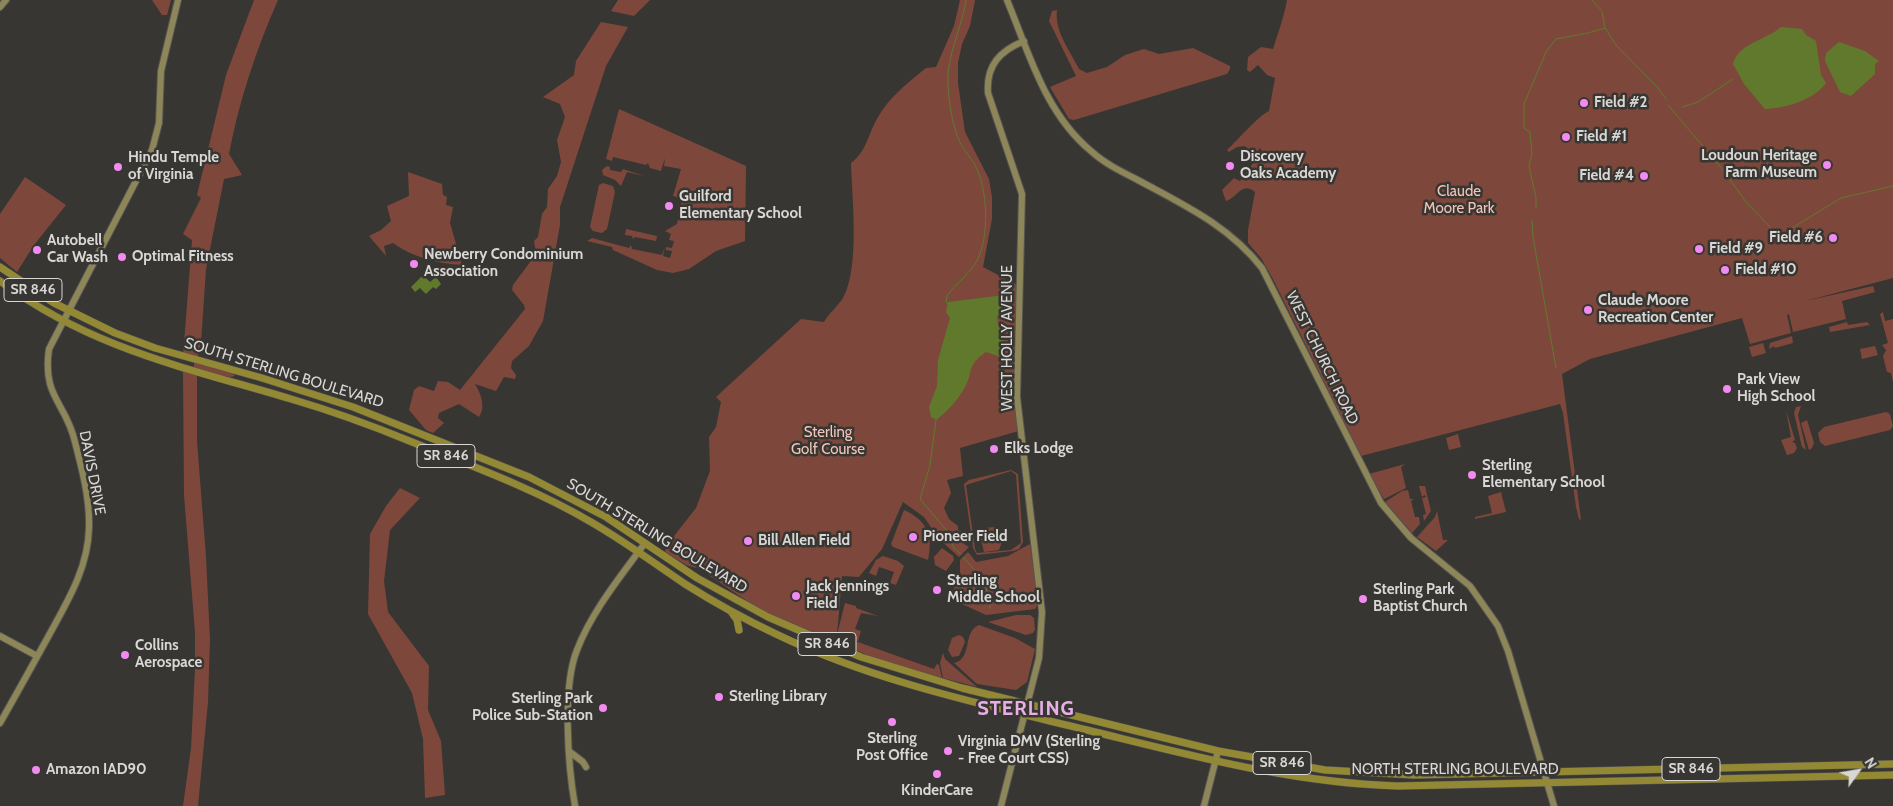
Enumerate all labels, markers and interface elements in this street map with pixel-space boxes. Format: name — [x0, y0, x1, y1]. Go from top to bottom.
place label: Field #2 — [1594, 94, 1647, 112]
marker: Field #2 — [1578, 97, 1590, 109]
place label: Field #1 — [1576, 128, 1627, 146]
marker: Field #1 — [1560, 131, 1572, 143]
place label: Loudoun Heritage Farm Museum — [1701, 147, 1817, 182]
place label: Discovery Oaks Academy — [1240, 148, 1336, 183]
place label: Hindu Temple of Virginia — [128, 149, 219, 184]
marker: Loudoun Heritage Farm Museum — [1821, 159, 1833, 171]
marker: Discovery Oaks Academy — [1224, 160, 1236, 172]
marker: Hindu Temple of Virginia — [112, 161, 124, 173]
place label: Field #4 — [1579, 167, 1634, 185]
marker: Field #4 — [1638, 170, 1650, 182]
park label: Claude Moore Park — [1423, 183, 1495, 218]
place label: Guilford Elementary School — [679, 188, 802, 223]
marker: Guilford Elementary School — [663, 200, 675, 212]
place label: Field #6 — [1769, 229, 1823, 247]
place label: Autobell Car Wash — [47, 232, 108, 267]
marker: Field #6 — [1827, 232, 1839, 244]
place label: Field #9 — [1709, 240, 1763, 258]
marker: Field #9 — [1693, 243, 1705, 255]
marker: Autobell Car Wash — [31, 244, 43, 256]
place label: Newberry Condominium Association — [424, 246, 583, 281]
place label: Optimal Fitness — [132, 248, 234, 266]
marker: Optimal Fitness — [116, 251, 128, 263]
marker: Newberry Condominium Association — [408, 258, 420, 270]
place label: Field #10 — [1735, 261, 1797, 279]
marker: Field #10 — [1719, 264, 1731, 276]
street label: WEST HOLLY AVENUE — [999, 265, 1017, 411]
road number: SR 846 — [4, 278, 62, 302]
street label: WEST CHURCH ROAD — [1282, 288, 1362, 428]
place label: Claude Moore Recreation Center — [1598, 292, 1713, 327]
marker: Claude Moore Recreation Center — [1582, 304, 1594, 316]
street label: SOUTH STERLING BOULEVARD — [182, 334, 386, 412]
place label: Park View High School — [1737, 371, 1815, 406]
marker: Park View High School — [1721, 383, 1733, 395]
park label: Sterling Golf Course — [791, 424, 865, 459]
street label: DAVIS DRIVE — [75, 429, 109, 517]
place label: Elks Lodge — [1004, 440, 1073, 458]
marker: Elks Lodge — [988, 443, 1000, 455]
road number: SR 846 — [417, 444, 475, 468]
place label: Sterling Elementary School — [1482, 457, 1605, 492]
marker: Sterling Elementary School — [1466, 469, 1478, 481]
street label: SOUTH STERLING BOULEVARD — [563, 475, 751, 597]
place label: Pioneer Field — [923, 528, 1008, 546]
marker: Pioneer Field — [907, 531, 919, 543]
place label: Bill Allen Field — [758, 532, 850, 550]
marker: Bill Allen Field — [742, 535, 754, 547]
place label: Sterling Middle School — [947, 572, 1040, 607]
place label: Jack Jennings Field — [806, 578, 889, 613]
place label: Sterling Park Baptist Church — [1373, 581, 1468, 616]
marker: Sterling Middle School — [931, 584, 943, 596]
marker: Jack Jennings Field — [790, 590, 802, 602]
marker: Sterling Park Baptist Church — [1357, 593, 1369, 605]
road number: SR 846 — [798, 633, 856, 656]
place label: Collins Aerospace — [135, 637, 202, 672]
marker: Collins Aerospace — [119, 649, 131, 661]
place label: Sterling Library — [729, 688, 827, 706]
place label: Sterling Park Police Sub-Station — [472, 690, 593, 725]
marker: Sterling Library — [713, 691, 725, 703]
district label: STERLING — [976, 697, 1076, 721]
marker: Sterling Park Police Sub-Station — [597, 702, 609, 714]
marker: Sterling Post Office — [886, 716, 898, 728]
place label: Sterling Post Office — [856, 730, 928, 765]
place label: Virginia DMV (Sterling - Free Court CSS) — [958, 733, 1100, 768]
marker: Virginia DMV (Sterling - Free Court CSS) — [942, 745, 954, 757]
north arrow — [1833, 746, 1883, 796]
road number: SR 846 — [1253, 751, 1311, 774]
text: N — [1860, 754, 1881, 772]
road number: SR 846 — [1662, 758, 1720, 781]
place label: Amazon IAD90 — [46, 761, 146, 779]
street label: NORTH STERLING BOULEVARD — [1351, 761, 1559, 779]
marker: Amazon IAD90 — [30, 764, 42, 776]
marker: KinderCare — [931, 768, 943, 780]
place label: KinderCare — [901, 782, 973, 800]

